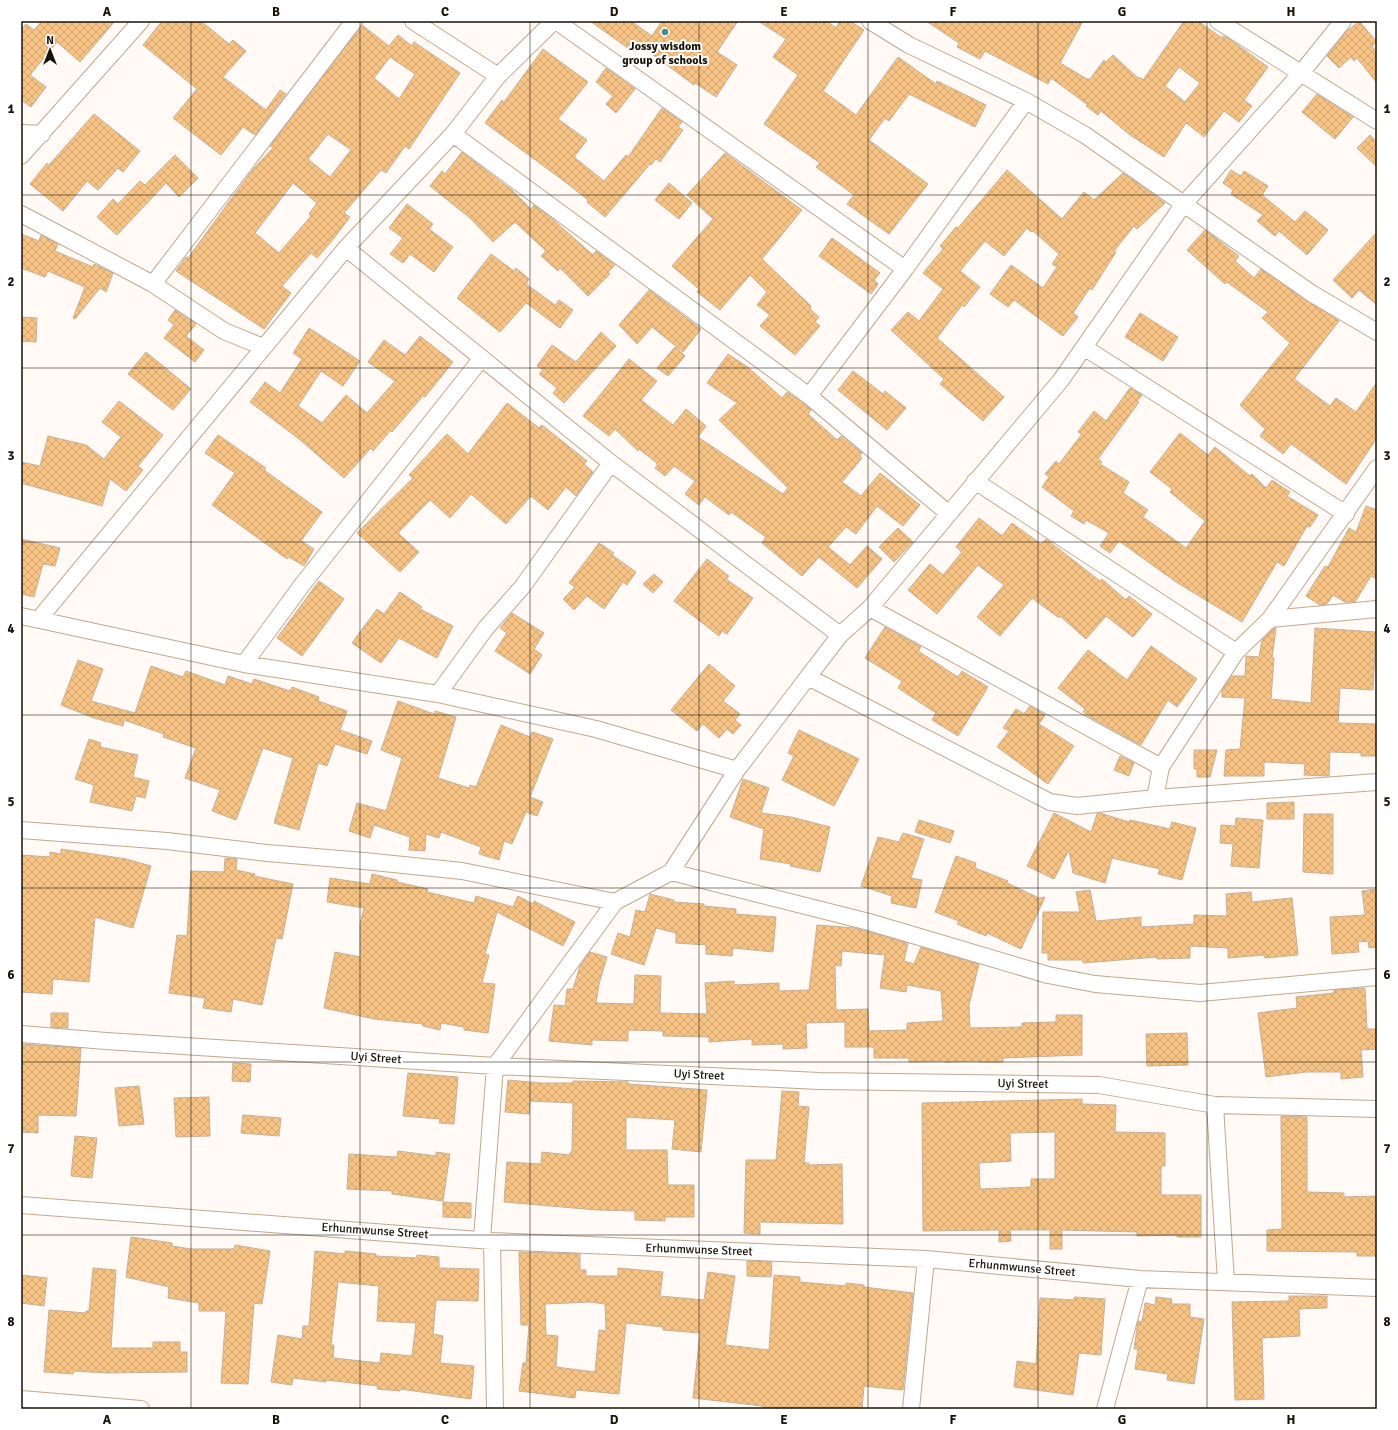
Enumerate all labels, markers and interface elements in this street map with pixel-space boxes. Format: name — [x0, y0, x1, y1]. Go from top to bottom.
text: A — [103, 4, 112, 20]
text: B — [272, 4, 280, 20]
text: C — [441, 4, 449, 20]
text: D — [610, 4, 619, 20]
text: E — [780, 4, 788, 20]
text: F — [950, 4, 957, 20]
text: G — [1118, 4, 1126, 20]
text: H — [1287, 4, 1295, 20]
marker: Jossy wisdom group of schools — [660, 27, 670, 37]
north arrow — [30, 30, 70, 70]
text: N — [46, 34, 54, 47]
place label: Jossy wisdom group of schools — [622, 39, 708, 68]
text: 1 — [7, 101, 15, 117]
text: 1 — [1383, 101, 1391, 117]
text: 2 — [7, 274, 15, 290]
text: 2 — [1383, 274, 1391, 290]
text: 3 — [7, 448, 15, 464]
text: 3 — [1383, 448, 1391, 464]
text: 4 — [7, 621, 15, 637]
text: 4 — [1383, 621, 1391, 637]
text: 5 — [7, 794, 15, 810]
text: 5 — [1383, 794, 1391, 810]
text: 6 — [7, 967, 15, 983]
text: 6 — [1383, 967, 1391, 983]
street label: Uyi Street — [350, 1049, 402, 1067]
street label: Uyi Street — [673, 1066, 725, 1084]
street label: Uyi Street — [997, 1076, 1049, 1092]
text: 7 — [7, 1141, 15, 1157]
text: 7 — [1383, 1141, 1391, 1157]
street label: Erhunmwunse Street — [321, 1220, 429, 1242]
street label: Erhunmwunse Street — [645, 1241, 753, 1259]
street label: Erhunmwunse Street — [968, 1256, 1076, 1280]
text: 8 — [7, 1314, 15, 1330]
text: 8 — [1383, 1314, 1391, 1330]
text: A — [103, 1412, 112, 1428]
text: B — [272, 1412, 280, 1428]
text: C — [441, 1412, 449, 1428]
text: D — [610, 1412, 619, 1428]
text: E — [780, 1412, 788, 1428]
text: F — [950, 1412, 957, 1428]
text: G — [1118, 1412, 1126, 1428]
text: H — [1287, 1412, 1295, 1428]

